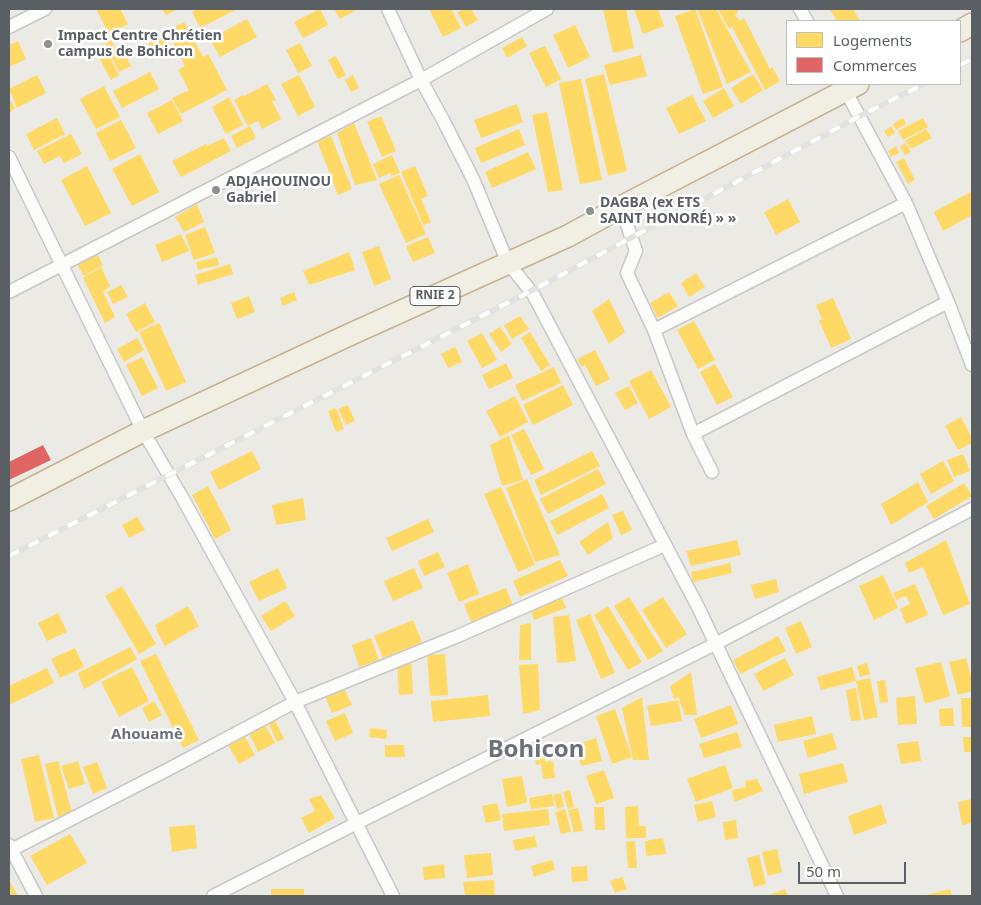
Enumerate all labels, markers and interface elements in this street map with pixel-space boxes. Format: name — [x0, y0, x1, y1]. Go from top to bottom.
legend — [786, 20, 961, 85]
place label: Impact Centre Chrétien campus de Bohicon — [58, 28, 222, 60]
text: Logements — [833, 30, 912, 50]
marker: Impact Centre Chrétien campus de Bohicon — [42, 38, 54, 50]
text: Commerces — [833, 55, 917, 75]
place label: ADJAHOUINOU Gabriel — [226, 174, 331, 206]
marker: ADJAHOUINOU Gabriel — [210, 184, 222, 196]
place label: DAGBA (ex ETS SAINT HONORÉ) » » — [600, 195, 736, 228]
marker: DAGBA (ex ETS SAINT HONORÉ) » » — [584, 205, 596, 217]
road number: RNIE 2 — [410, 286, 460, 306]
district label: Ahouamè — [111, 726, 183, 744]
district label: Bohicon — [488, 736, 584, 764]
scale bar — [801, 852, 908, 884]
text: 50 m — [806, 861, 841, 881]

